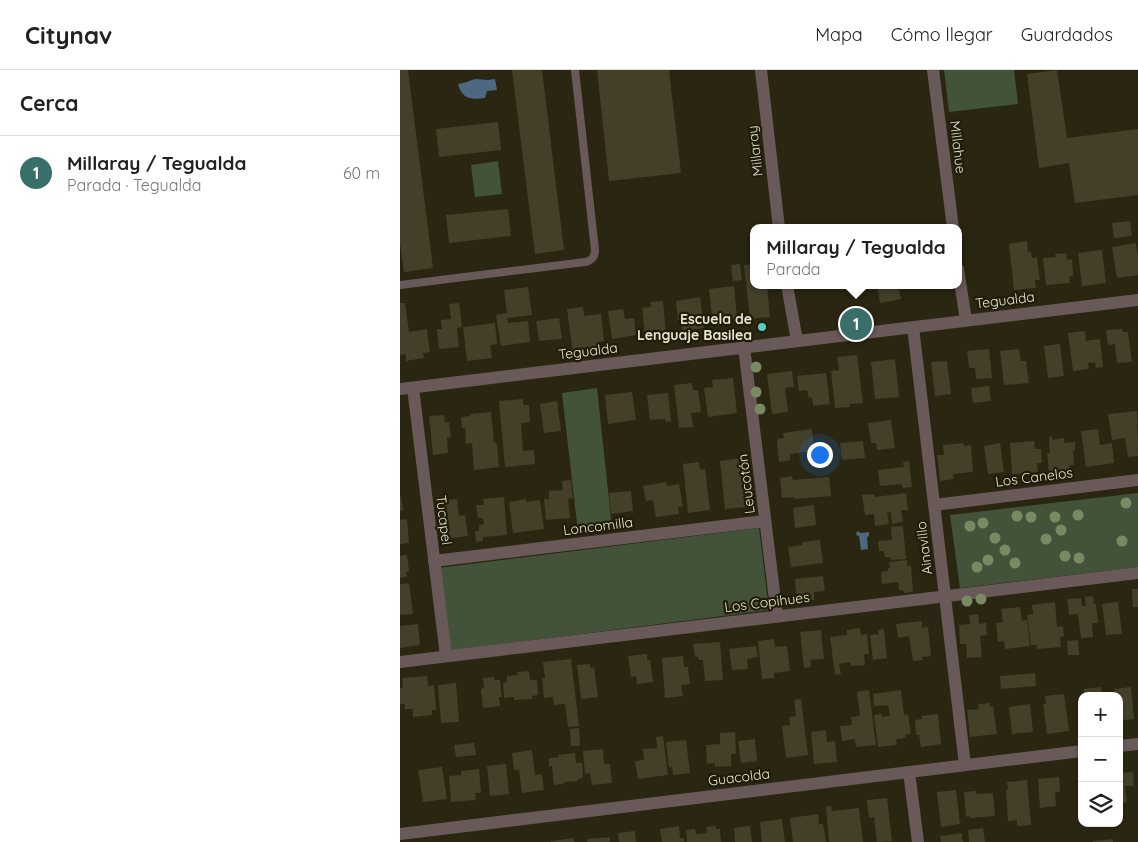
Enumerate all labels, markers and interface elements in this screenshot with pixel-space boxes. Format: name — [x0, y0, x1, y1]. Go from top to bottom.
text: Citynav — [25, 20, 112, 50]
text: Mapa — [815, 23, 863, 46]
text: Cómo llegar — [891, 23, 993, 46]
text: Guardados — [1021, 23, 1113, 46]
text: Cerca — [20, 90, 78, 116]
street label: Millahue — [946, 119, 970, 175]
street label: Millaray — [743, 125, 767, 177]
text: Millaray / Tegualda — [67, 151, 246, 175]
text: 1 — [33, 163, 39, 183]
text: 60 m — [343, 163, 380, 183]
text: Parada · Tegualda — [67, 175, 201, 195]
popup — [750, 224, 962, 289]
text: Millaray / Tegualda — [766, 235, 946, 259]
text: Parada — [766, 259, 821, 279]
street label: Tegualda — [974, 287, 1036, 313]
pin: 1 — [840, 305, 872, 343]
place label: Escuela de Lenguaje Basilea — [637, 310, 752, 344]
marker: Escuela de Lenguaje Basilea — [756, 321, 768, 333]
street label: Tegualda — [557, 338, 619, 364]
your location — [807, 442, 833, 468]
street label: Leucotón — [733, 453, 759, 515]
street label: Los Canelos — [994, 463, 1074, 491]
street label: Tucapel — [432, 494, 456, 546]
street label: Loncomilla — [562, 513, 634, 539]
street label: Ainavillo — [912, 520, 936, 576]
street label: Los Copihues — [723, 588, 811, 616]
map controls — [1078, 692, 1123, 827]
button: + — [1078, 692, 1123, 737]
button: − — [1078, 737, 1123, 782]
street label: Guacolda — [707, 764, 771, 790]
button: layers — [1078, 782, 1123, 827]

